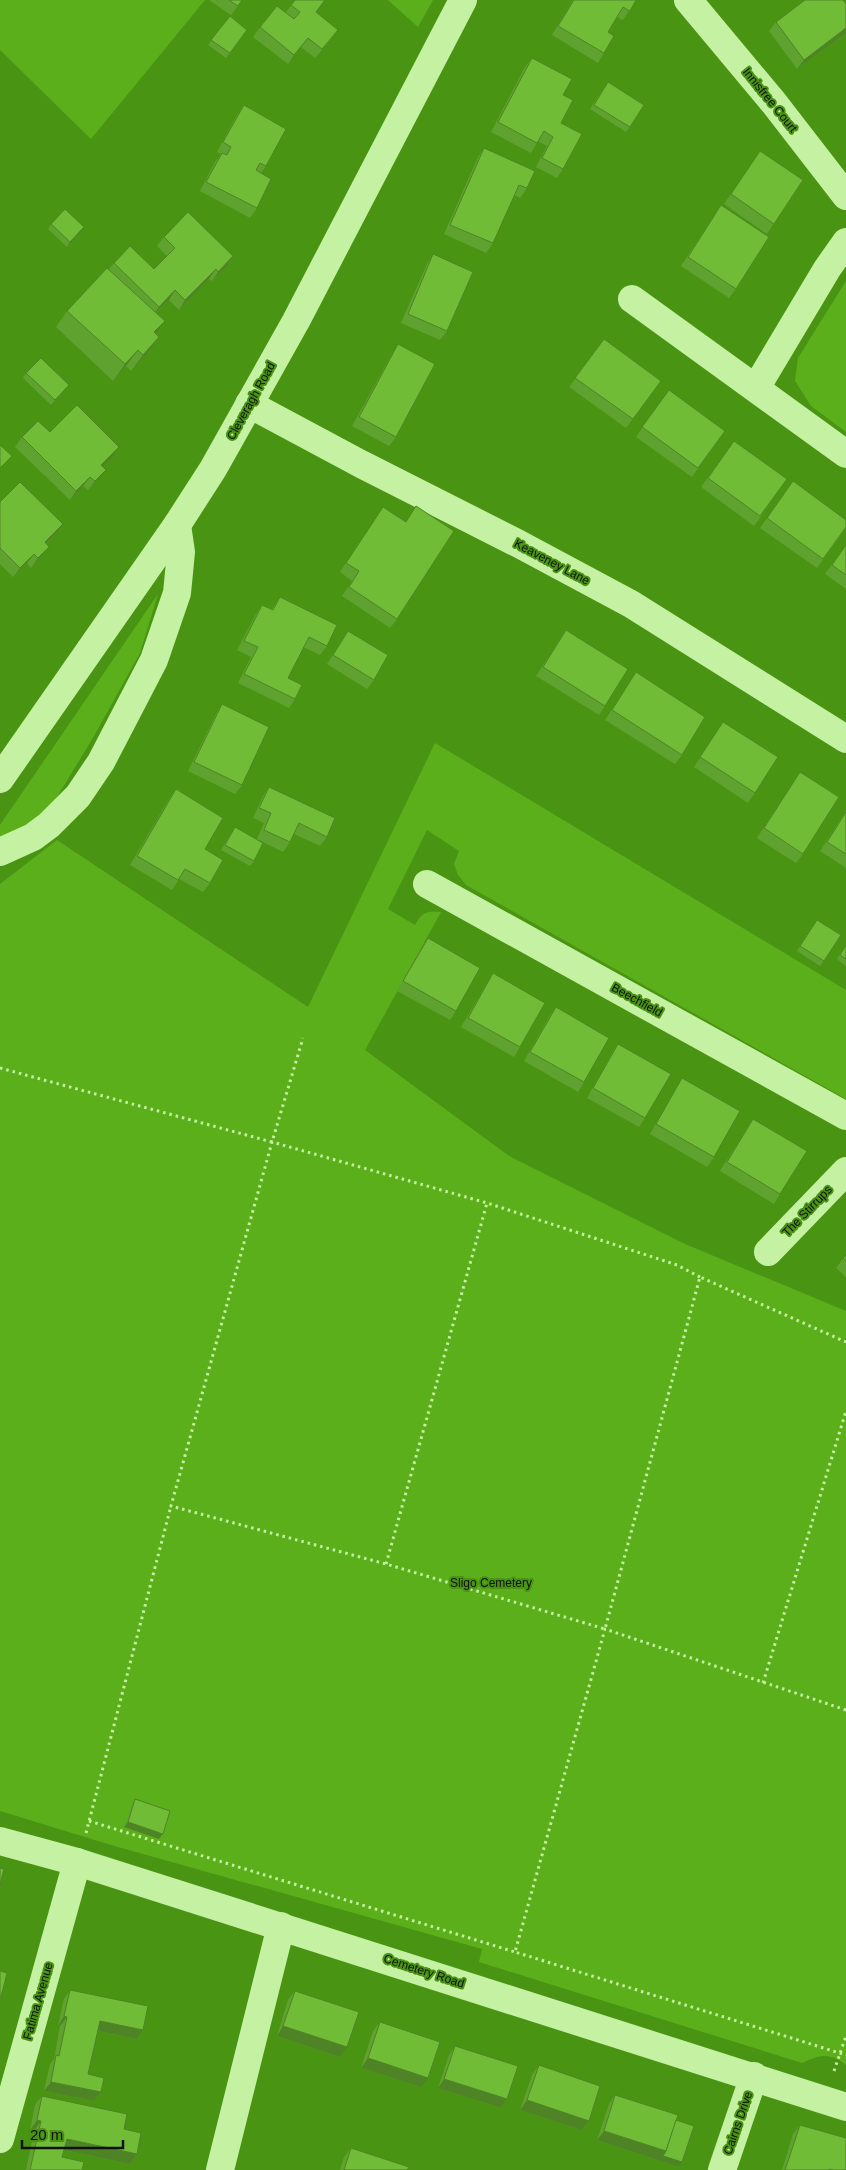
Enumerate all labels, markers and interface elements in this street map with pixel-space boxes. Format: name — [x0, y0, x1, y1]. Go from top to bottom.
street label: Innisfree Court — [740, 65, 801, 136]
street label: Cleveragh Road — [224, 360, 278, 442]
street label: Keaveney Lane — [512, 536, 592, 588]
street label: Beechfield — [609, 980, 665, 1020]
street label: The Stirrups — [779, 1183, 835, 1239]
park label: Sligo Cemetery — [450, 1576, 532, 1590]
street label: Cemetery Road — [382, 1951, 466, 1991]
street label: Fatima Avenue — [20, 1960, 56, 2041]
street label: Cairns Drive — [721, 2089, 755, 2156]
scale bar — [22, 2118, 124, 2150]
text: 20 m — [30, 2126, 63, 2143]

